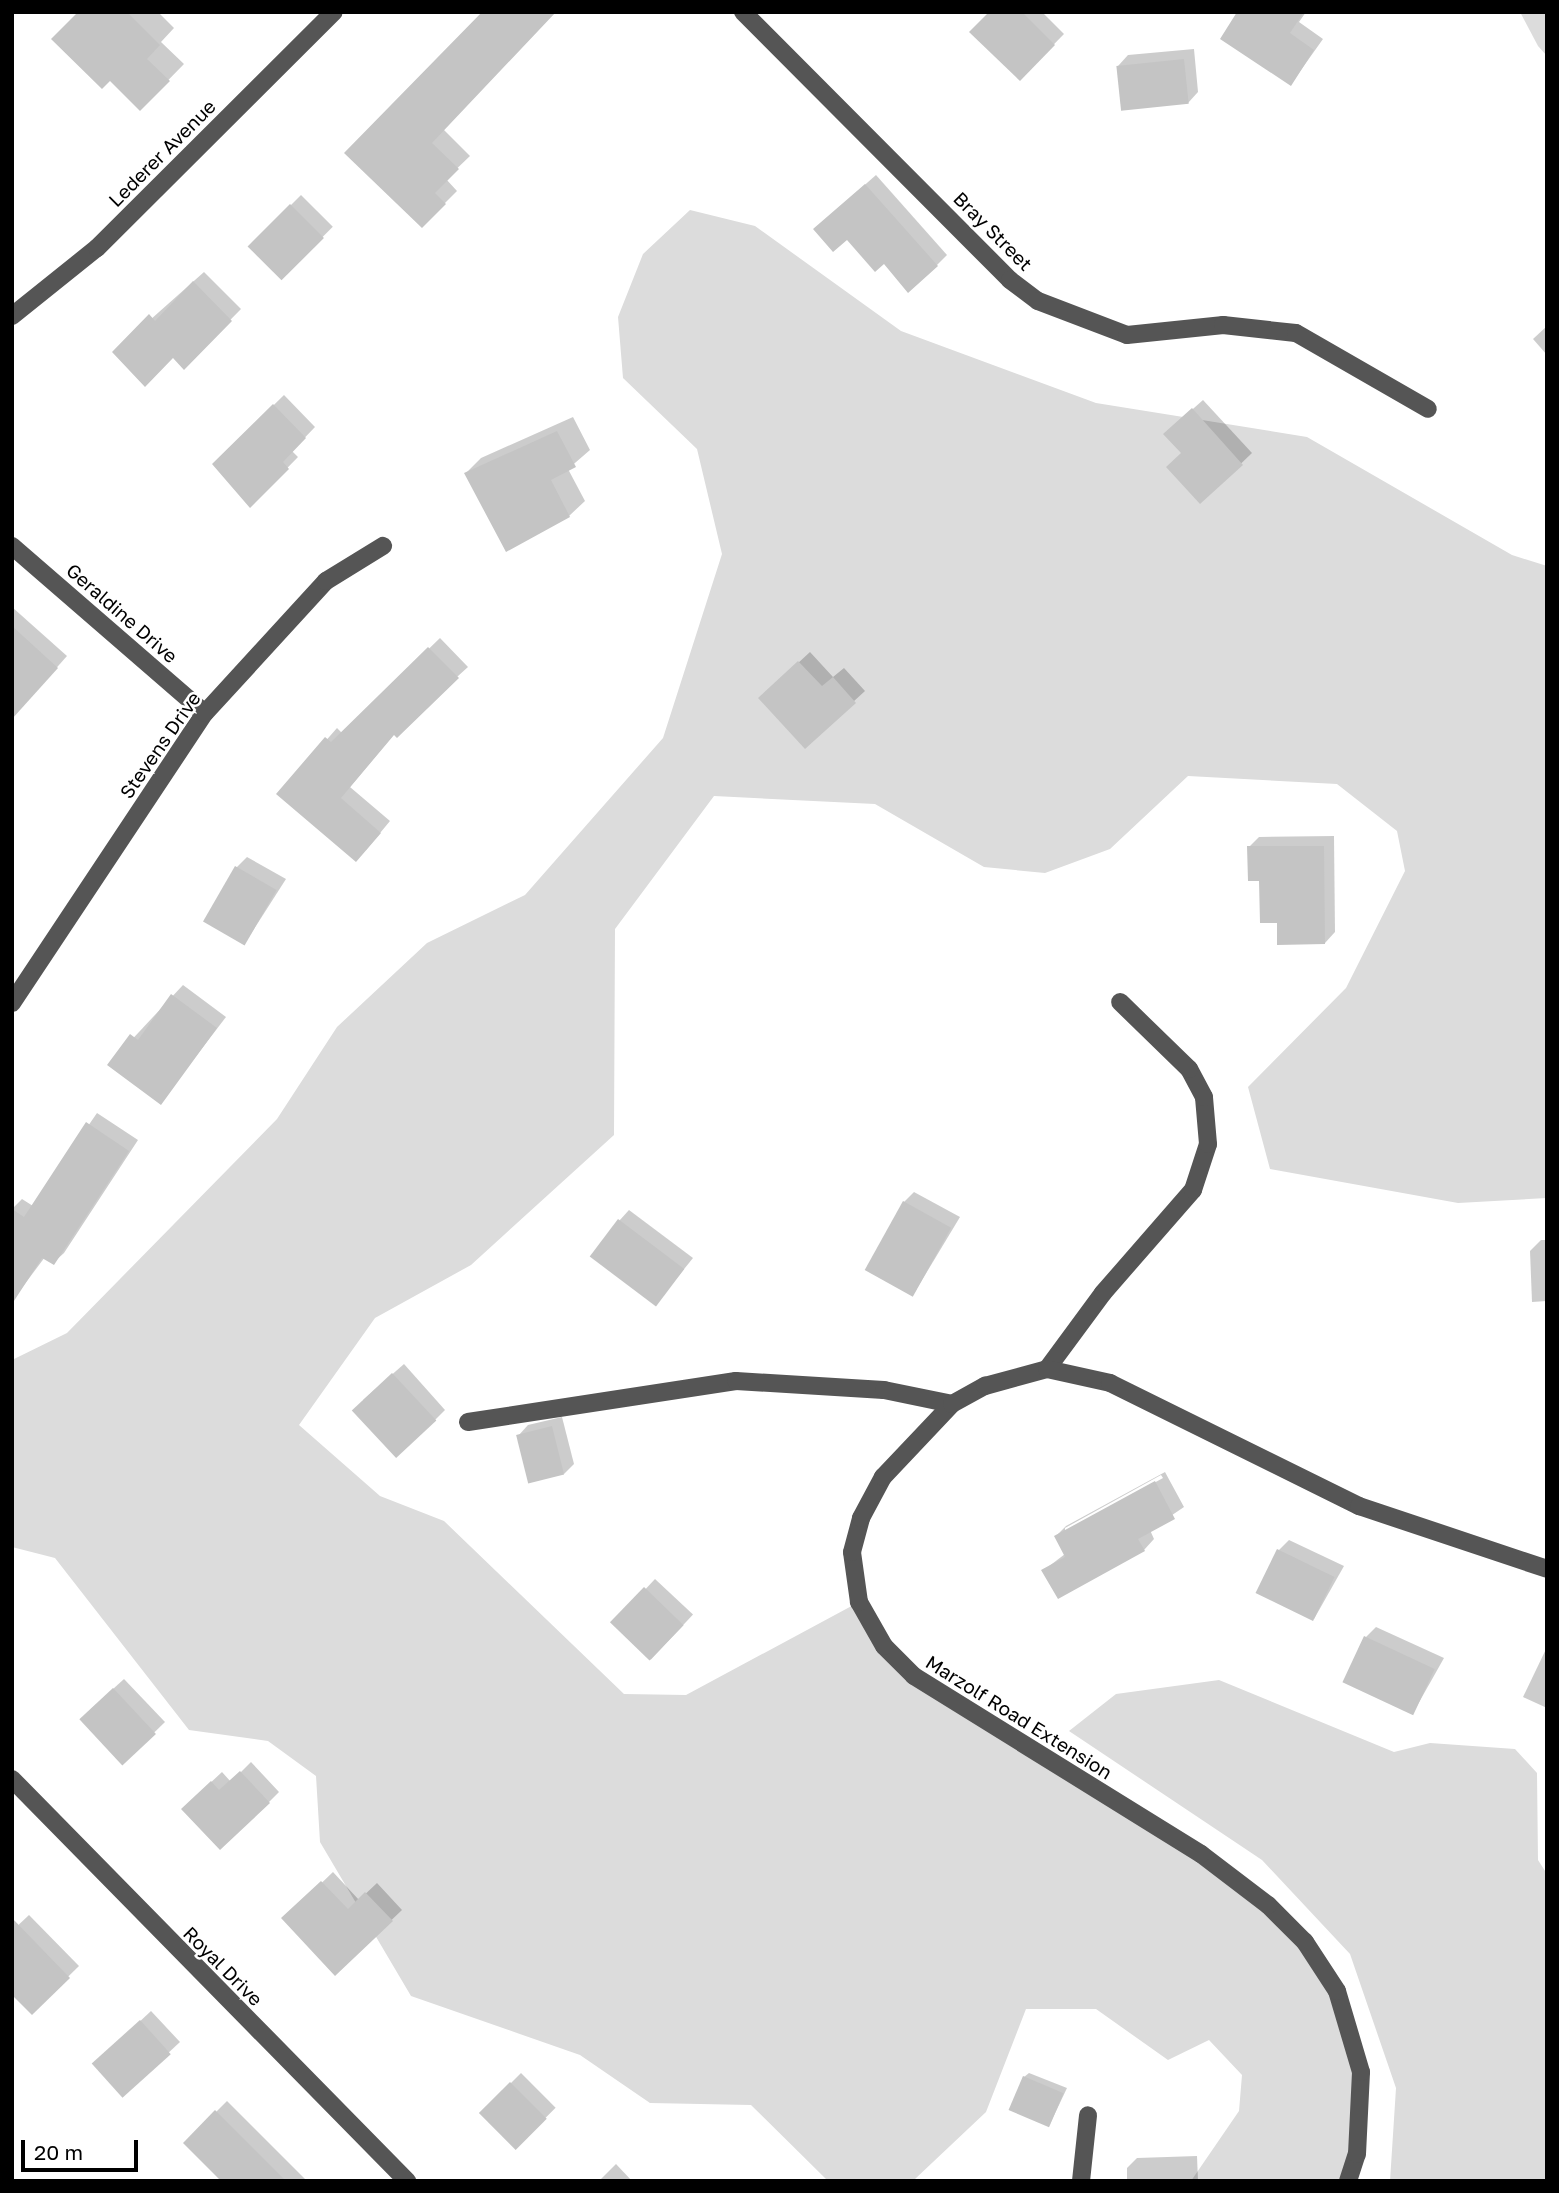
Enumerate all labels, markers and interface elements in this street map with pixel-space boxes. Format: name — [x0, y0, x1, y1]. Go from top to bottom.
street label: Lederer Avenue — [104, 95, 220, 211]
street label: Bray Street — [949, 187, 1037, 275]
street label: Geraldine Drive — [62, 559, 182, 667]
street label: Stevens Drive — [115, 687, 205, 803]
street label: Marzolf Road Extension — [922, 1650, 1116, 1784]
street label: Royal Drive — [179, 1922, 267, 2010]
scale bar — [24, 2126, 142, 2170]
text: 20 m — [34, 2139, 83, 2165]

